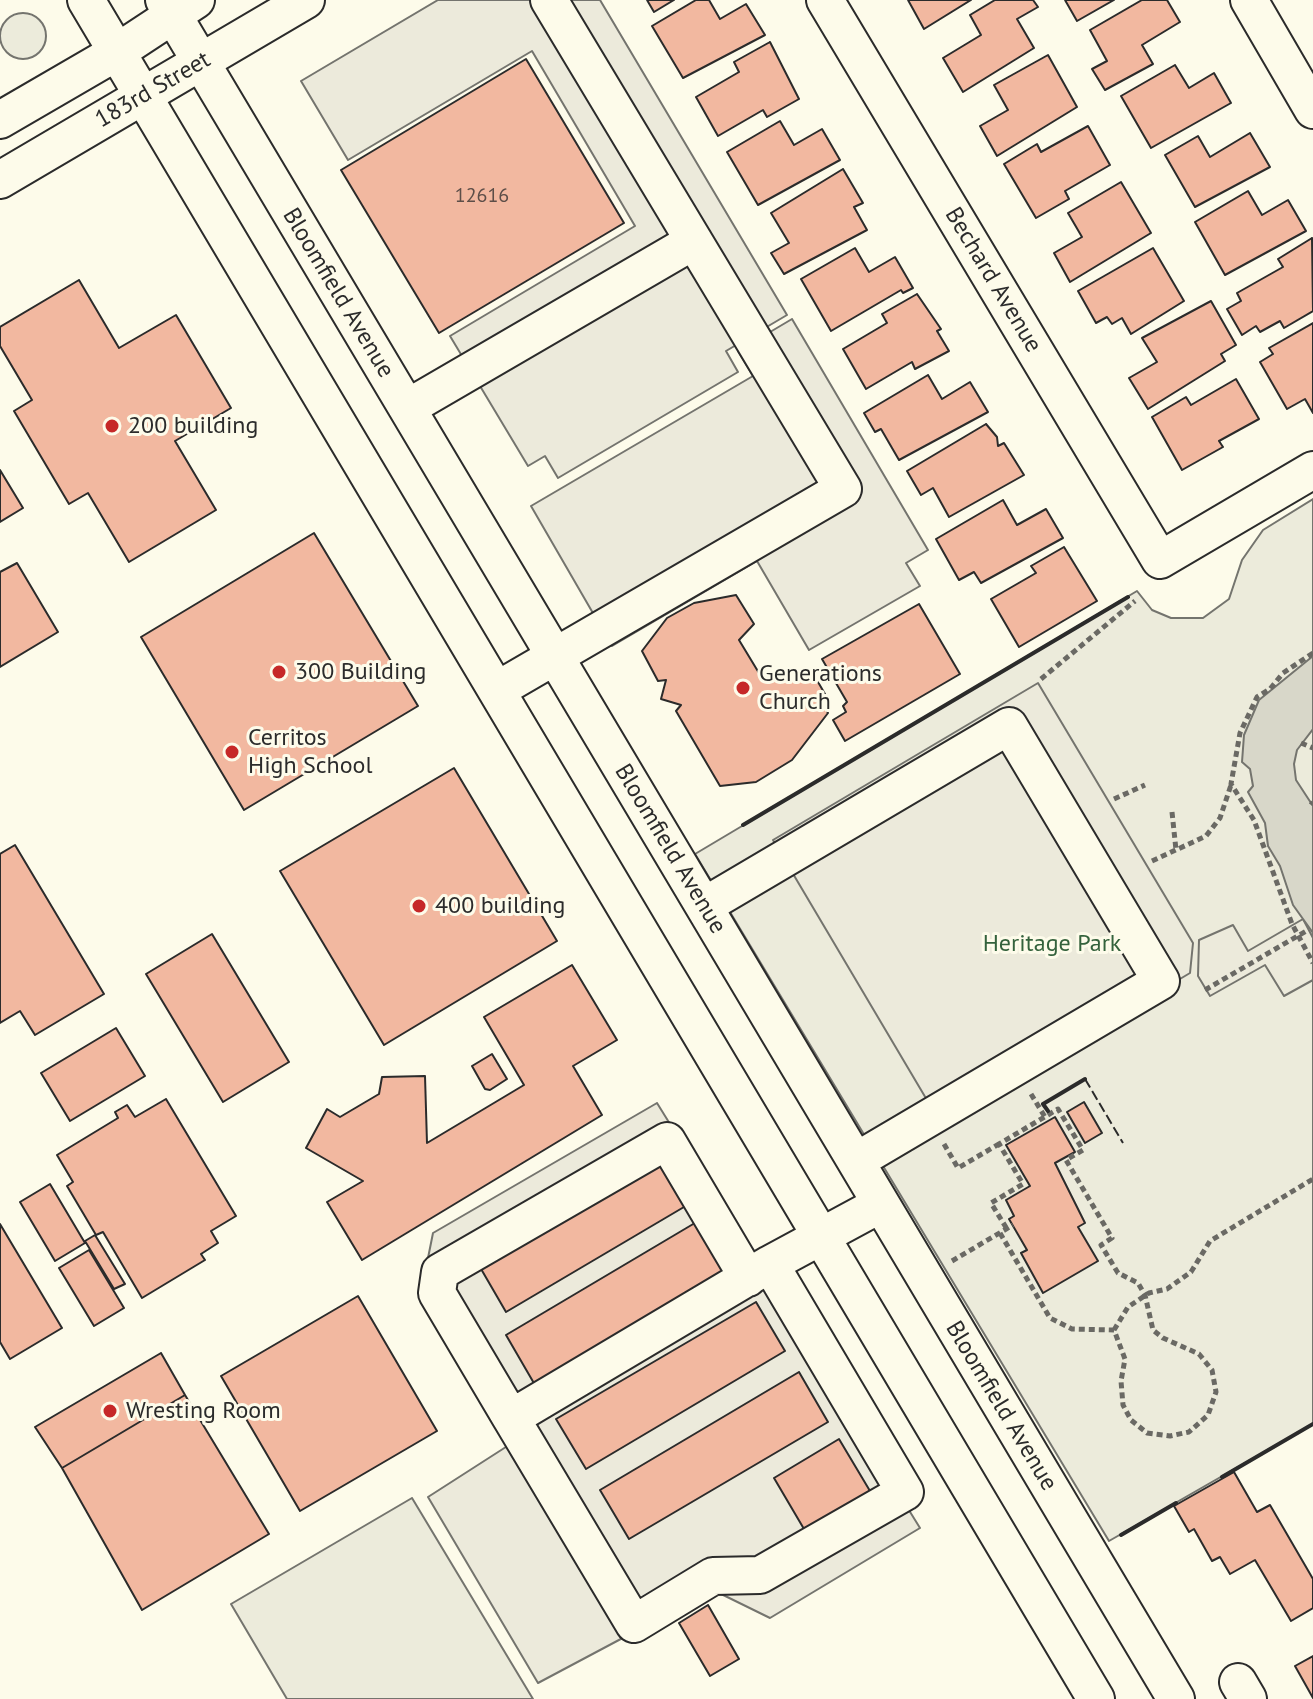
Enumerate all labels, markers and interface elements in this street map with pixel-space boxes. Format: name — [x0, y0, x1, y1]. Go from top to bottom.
street label: 183rd Street — [90, 46, 216, 134]
house number: 12616 — [455, 184, 509, 208]
street label: Bechard Avenue — [938, 202, 1048, 358]
street label: Bloomfield Avenue — [276, 203, 400, 383]
place label: 200 building — [128, 412, 258, 440]
marker: 200 building — [103, 417, 121, 435]
place label: 300 Building — [295, 658, 426, 686]
place label: Generations Church — [759, 660, 882, 716]
marker: 300 Building — [270, 663, 288, 681]
marker: Generations Church — [734, 679, 752, 697]
place label: Cerritos High School — [248, 724, 372, 780]
marker: Cerritos High School — [223, 743, 241, 761]
street label: Bloomfield Avenue — [608, 759, 732, 939]
place label: 400 building — [435, 892, 565, 920]
marker: 400 building — [410, 897, 428, 915]
park label: Heritage Park — [983, 930, 1121, 958]
street label: Bloomfield Avenue — [939, 1316, 1063, 1496]
place label: Wresting Room — [126, 1397, 281, 1425]
marker: Wresting Room — [101, 1402, 119, 1420]

